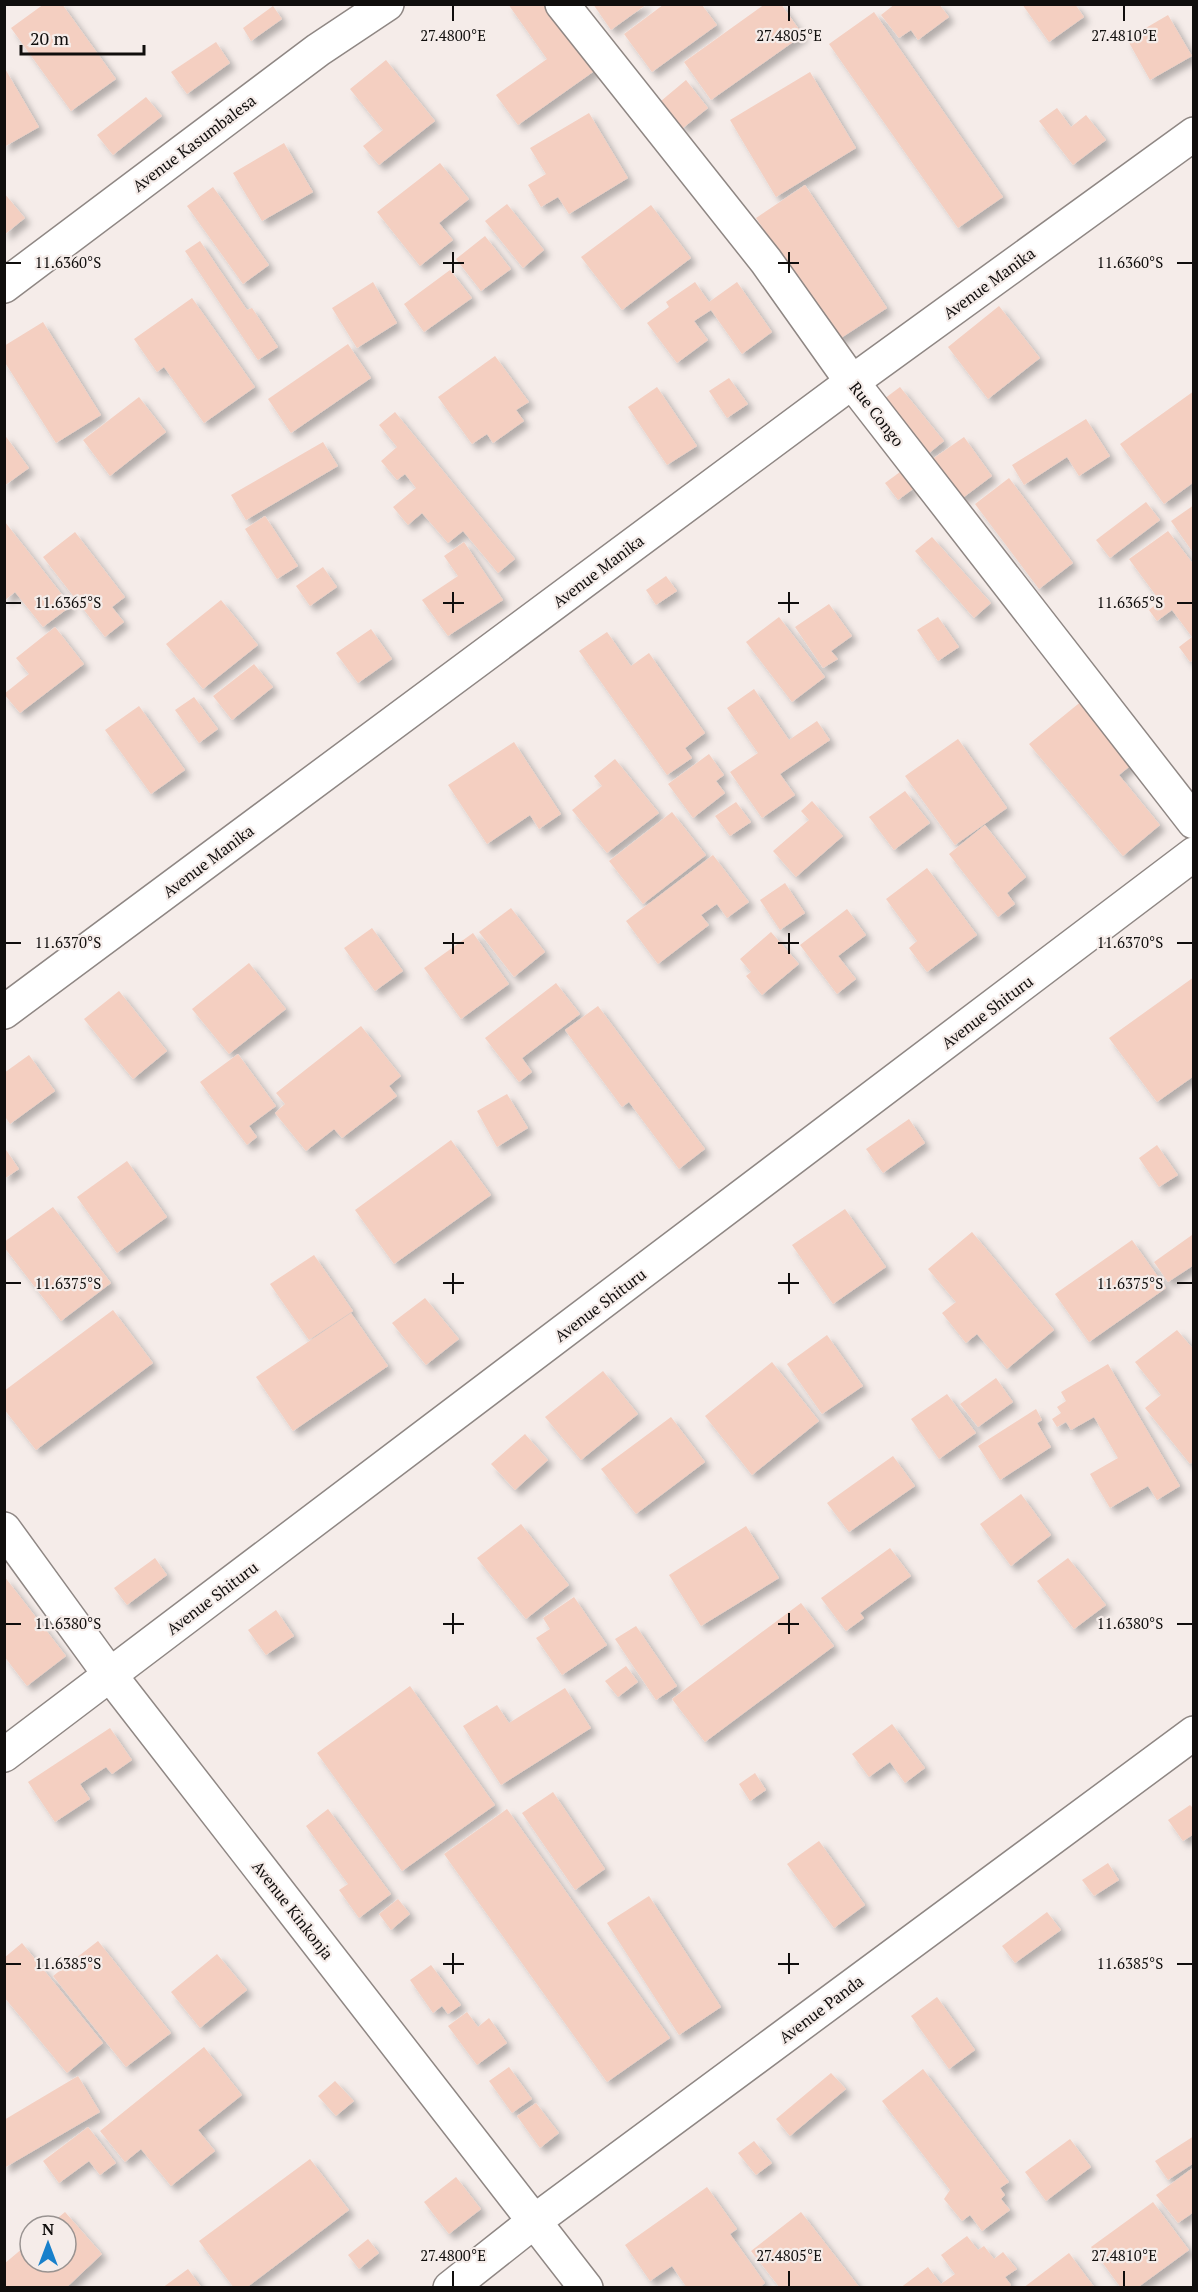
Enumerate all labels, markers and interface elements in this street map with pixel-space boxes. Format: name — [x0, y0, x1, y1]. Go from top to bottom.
scale bar — [21, 18, 144, 56]
text: 27.4800°E — [420, 25, 486, 45]
text: 27.4805°E — [756, 25, 822, 45]
text: 27.4810°E — [1091, 25, 1157, 45]
text: 20 m — [30, 26, 70, 50]
street label: Avenue Kasumbalesa — [128, 89, 260, 197]
street label: Avenue Manika — [938, 242, 1040, 324]
text: 11.6360°S — [35, 252, 101, 272]
text: 11.6360°S — [1097, 252, 1163, 272]
street label: Rue Congo — [845, 377, 909, 451]
street label: Avenue Manika — [548, 529, 648, 613]
text: 11.6365°S — [35, 592, 101, 612]
text: 11.6365°S — [1097, 592, 1163, 612]
street label: Avenue Manika — [158, 819, 258, 903]
text: 11.6370°S — [35, 932, 101, 952]
text: 11.6370°S — [1097, 932, 1163, 952]
street label: Avenue Shituru — [937, 970, 1037, 1054]
street label: Avenue Shituru — [550, 1263, 650, 1347]
text: 11.6375°S — [35, 1273, 101, 1293]
text: 11.6375°S — [1097, 1273, 1163, 1293]
street label: Avenue Shituru — [162, 1556, 262, 1640]
text: 11.6380°S — [35, 1613, 101, 1633]
text: 11.6380°S — [1097, 1613, 1163, 1633]
street label: Avenue Kinkonja — [247, 1856, 339, 1964]
text: 11.6385°S — [35, 1953, 101, 1973]
text: 11.6385°S — [1097, 1953, 1163, 1973]
street label: Avenue Panda — [774, 1970, 868, 2048]
north arrow — [18, 2214, 78, 2274]
text: N — [42, 2218, 54, 2240]
text: 27.4800°E — [420, 2245, 486, 2265]
text: 27.4805°E — [756, 2245, 822, 2265]
text: 27.4810°E — [1091, 2245, 1157, 2265]

